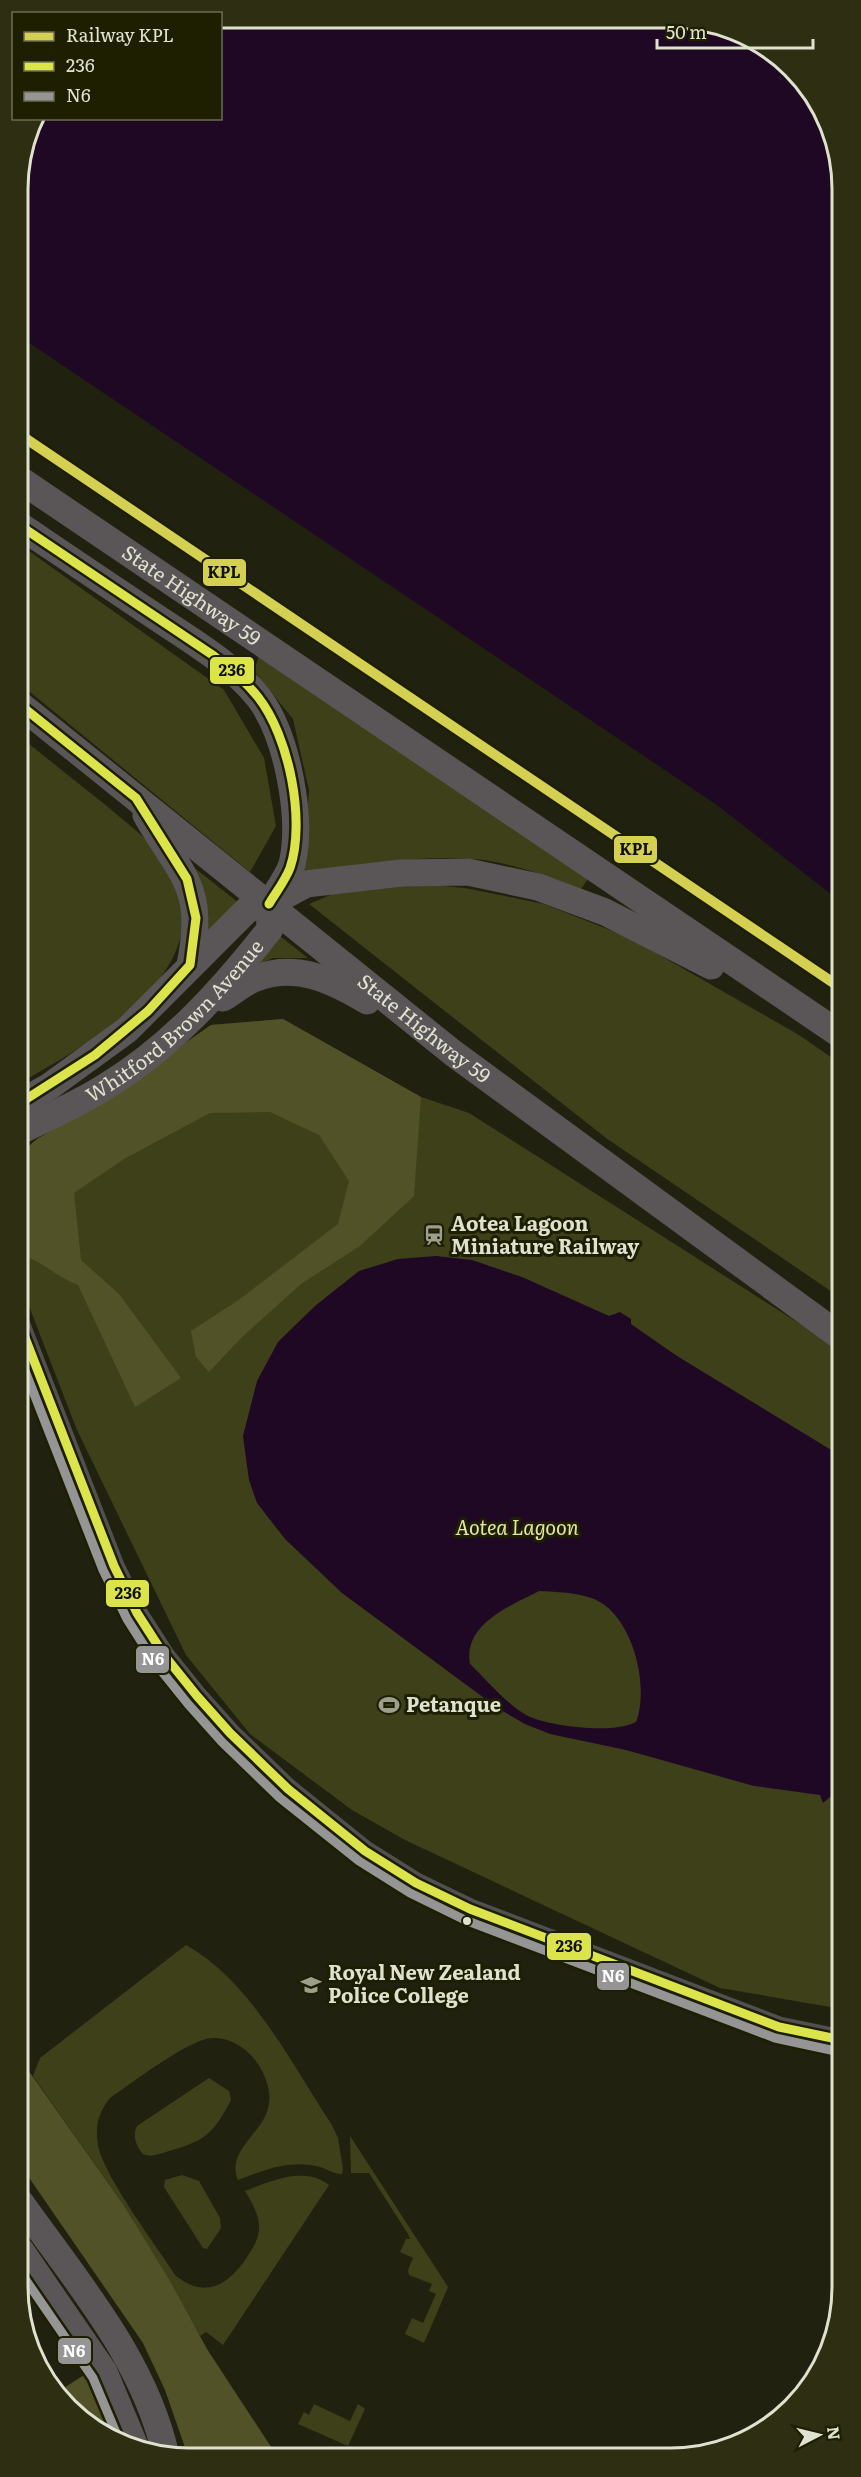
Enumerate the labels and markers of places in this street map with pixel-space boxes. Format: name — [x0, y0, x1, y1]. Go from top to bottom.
place label: Aotea Lagoon Miniature Railway — [451, 1207, 640, 1260]
station icon: Aotea Lagoon Miniature Railway — [422, 1223, 446, 1247]
place label: Petanque — [406, 1688, 501, 1718]
sports icon: Petanque — [377, 1693, 401, 1717]
unlabelled marker — [461, 1915, 473, 1927]
place label: Royal New Zealand Police College — [328, 1956, 521, 2009]
school or university icon: Royal New Zealand Police College — [299, 1973, 323, 1997]

